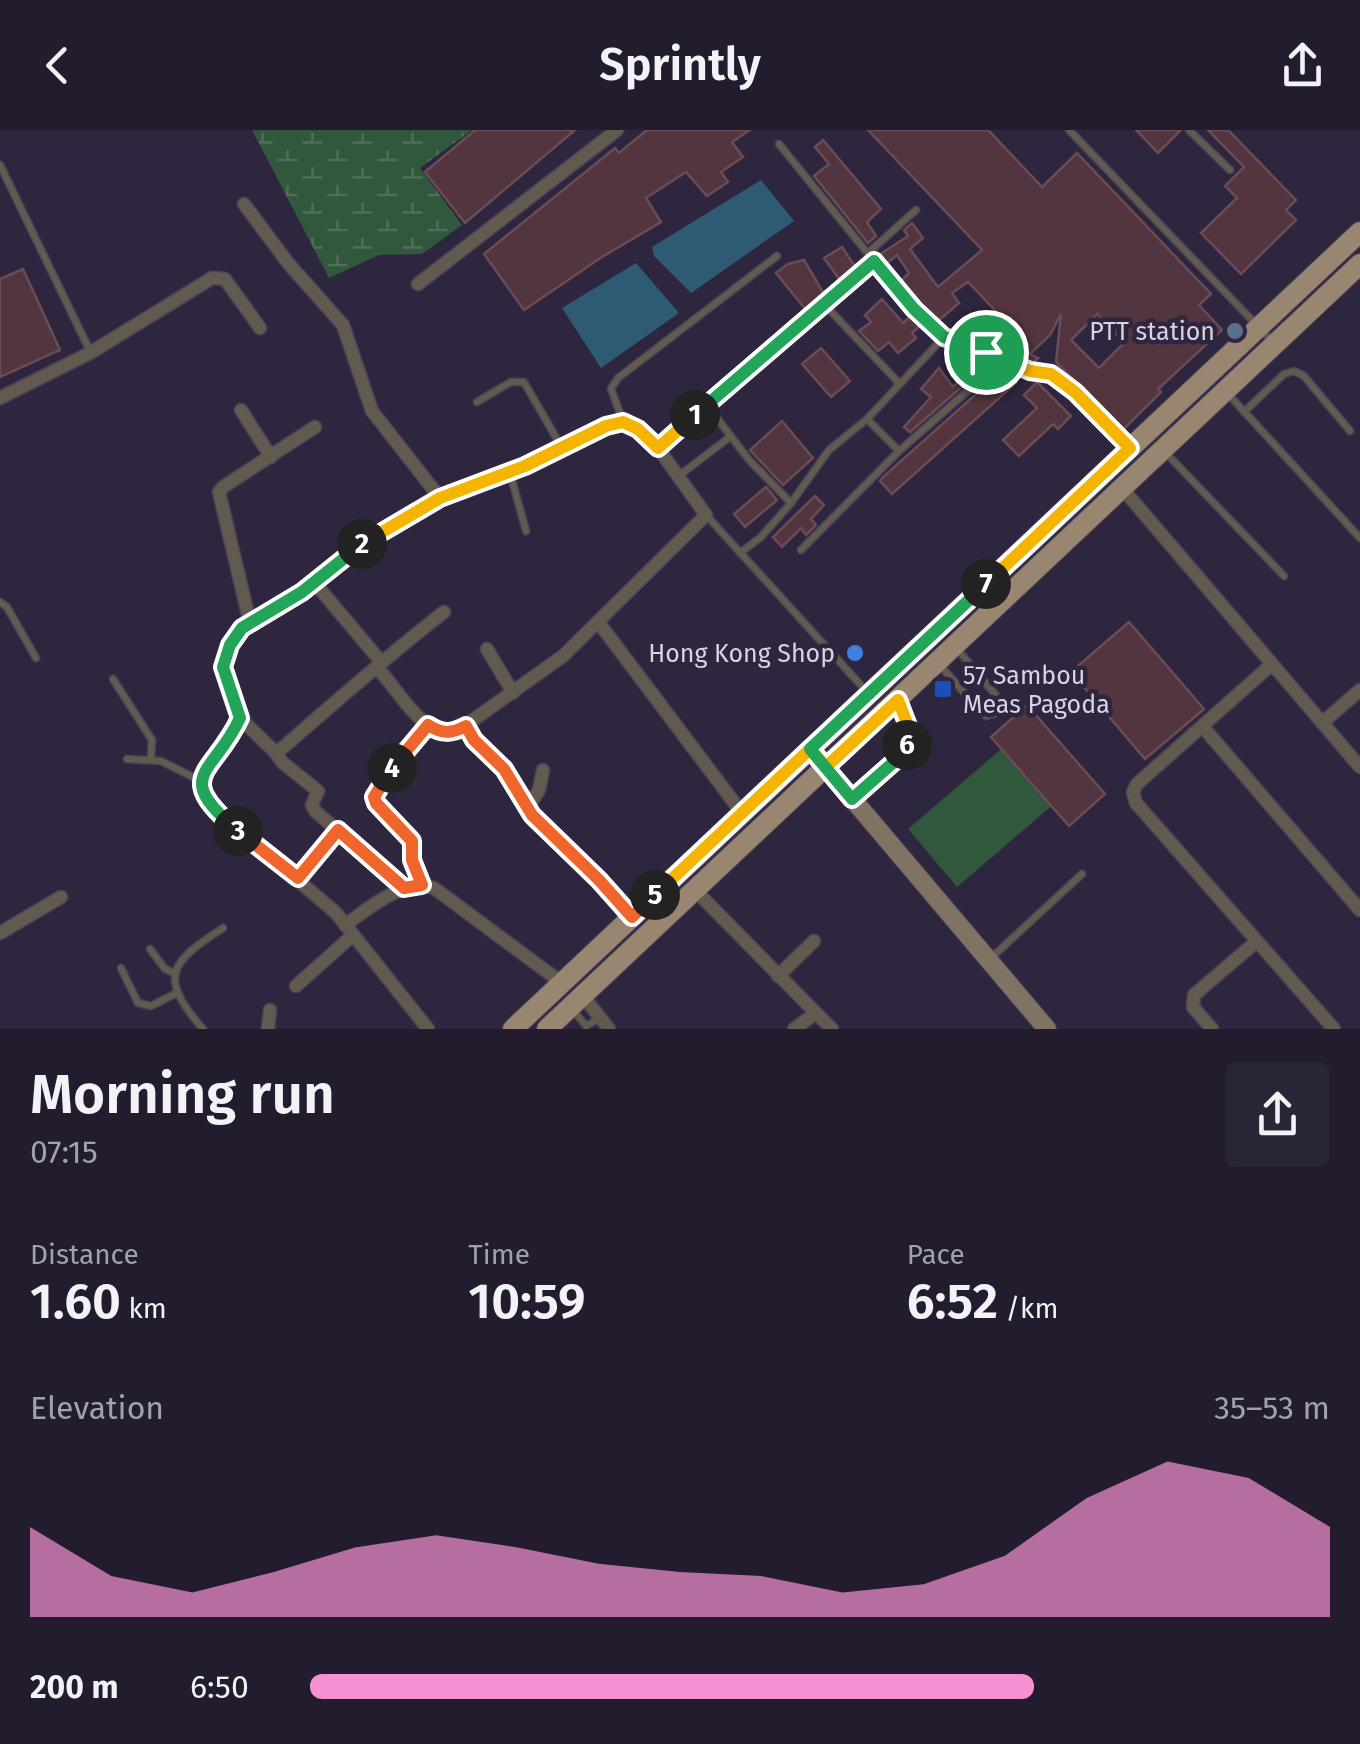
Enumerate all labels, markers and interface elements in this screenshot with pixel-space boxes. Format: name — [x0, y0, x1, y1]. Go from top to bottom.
icon: back — [30, 38, 85, 93]
text: Sprintly — [599, 38, 761, 92]
icon: share — [1275, 38, 1330, 93]
pin — [944, 310, 1029, 395]
place label: PTT station — [1089, 317, 1215, 347]
marker: PTT station — [1224, 320, 1246, 342]
icon: arrive — [959, 325, 1014, 380]
pin: 1 — [670, 390, 720, 440]
text: 1 — [689, 398, 702, 431]
pin: 2 — [337, 519, 387, 569]
text: 2 — [355, 527, 369, 560]
pin: 7 — [961, 559, 1011, 609]
text: 7 — [979, 567, 993, 600]
place label: Hong Kong Shop — [648, 639, 835, 669]
marker: Hong Kong Shop — [844, 642, 866, 664]
place label: 57 Sambou Meas Pagoda — [963, 661, 1110, 720]
marker: 57 Sambou Meas Pagoda — [932, 678, 954, 700]
pin: 6 — [882, 720, 932, 770]
text: 6 — [899, 728, 915, 761]
pin: 4 — [367, 743, 417, 793]
text: 4 — [384, 751, 400, 784]
pin: 3 — [213, 806, 263, 856]
text: 3 — [231, 814, 245, 847]
pin: 5 — [630, 870, 680, 920]
text: 5 — [647, 878, 663, 911]
text: Morning run — [30, 1062, 335, 1128]
button: share — [1225, 1062, 1330, 1167]
text: 07:15 — [30, 1133, 98, 1171]
text: Distance — [30, 1238, 139, 1271]
text: Time — [468, 1238, 530, 1271]
text: Pace — [907, 1238, 965, 1271]
text: 1.60 — [30, 1271, 121, 1331]
text: 10:59 — [468, 1271, 586, 1331]
text: 6:52 — [907, 1271, 998, 1331]
text: km — [121, 1292, 167, 1325]
text: /km — [998, 1292, 1058, 1325]
text: Elevation — [30, 1389, 164, 1427]
text: 35–53 m — [1214, 1389, 1330, 1427]
text: 200 m — [30, 1668, 119, 1706]
text: 6:50 — [190, 1668, 249, 1706]

